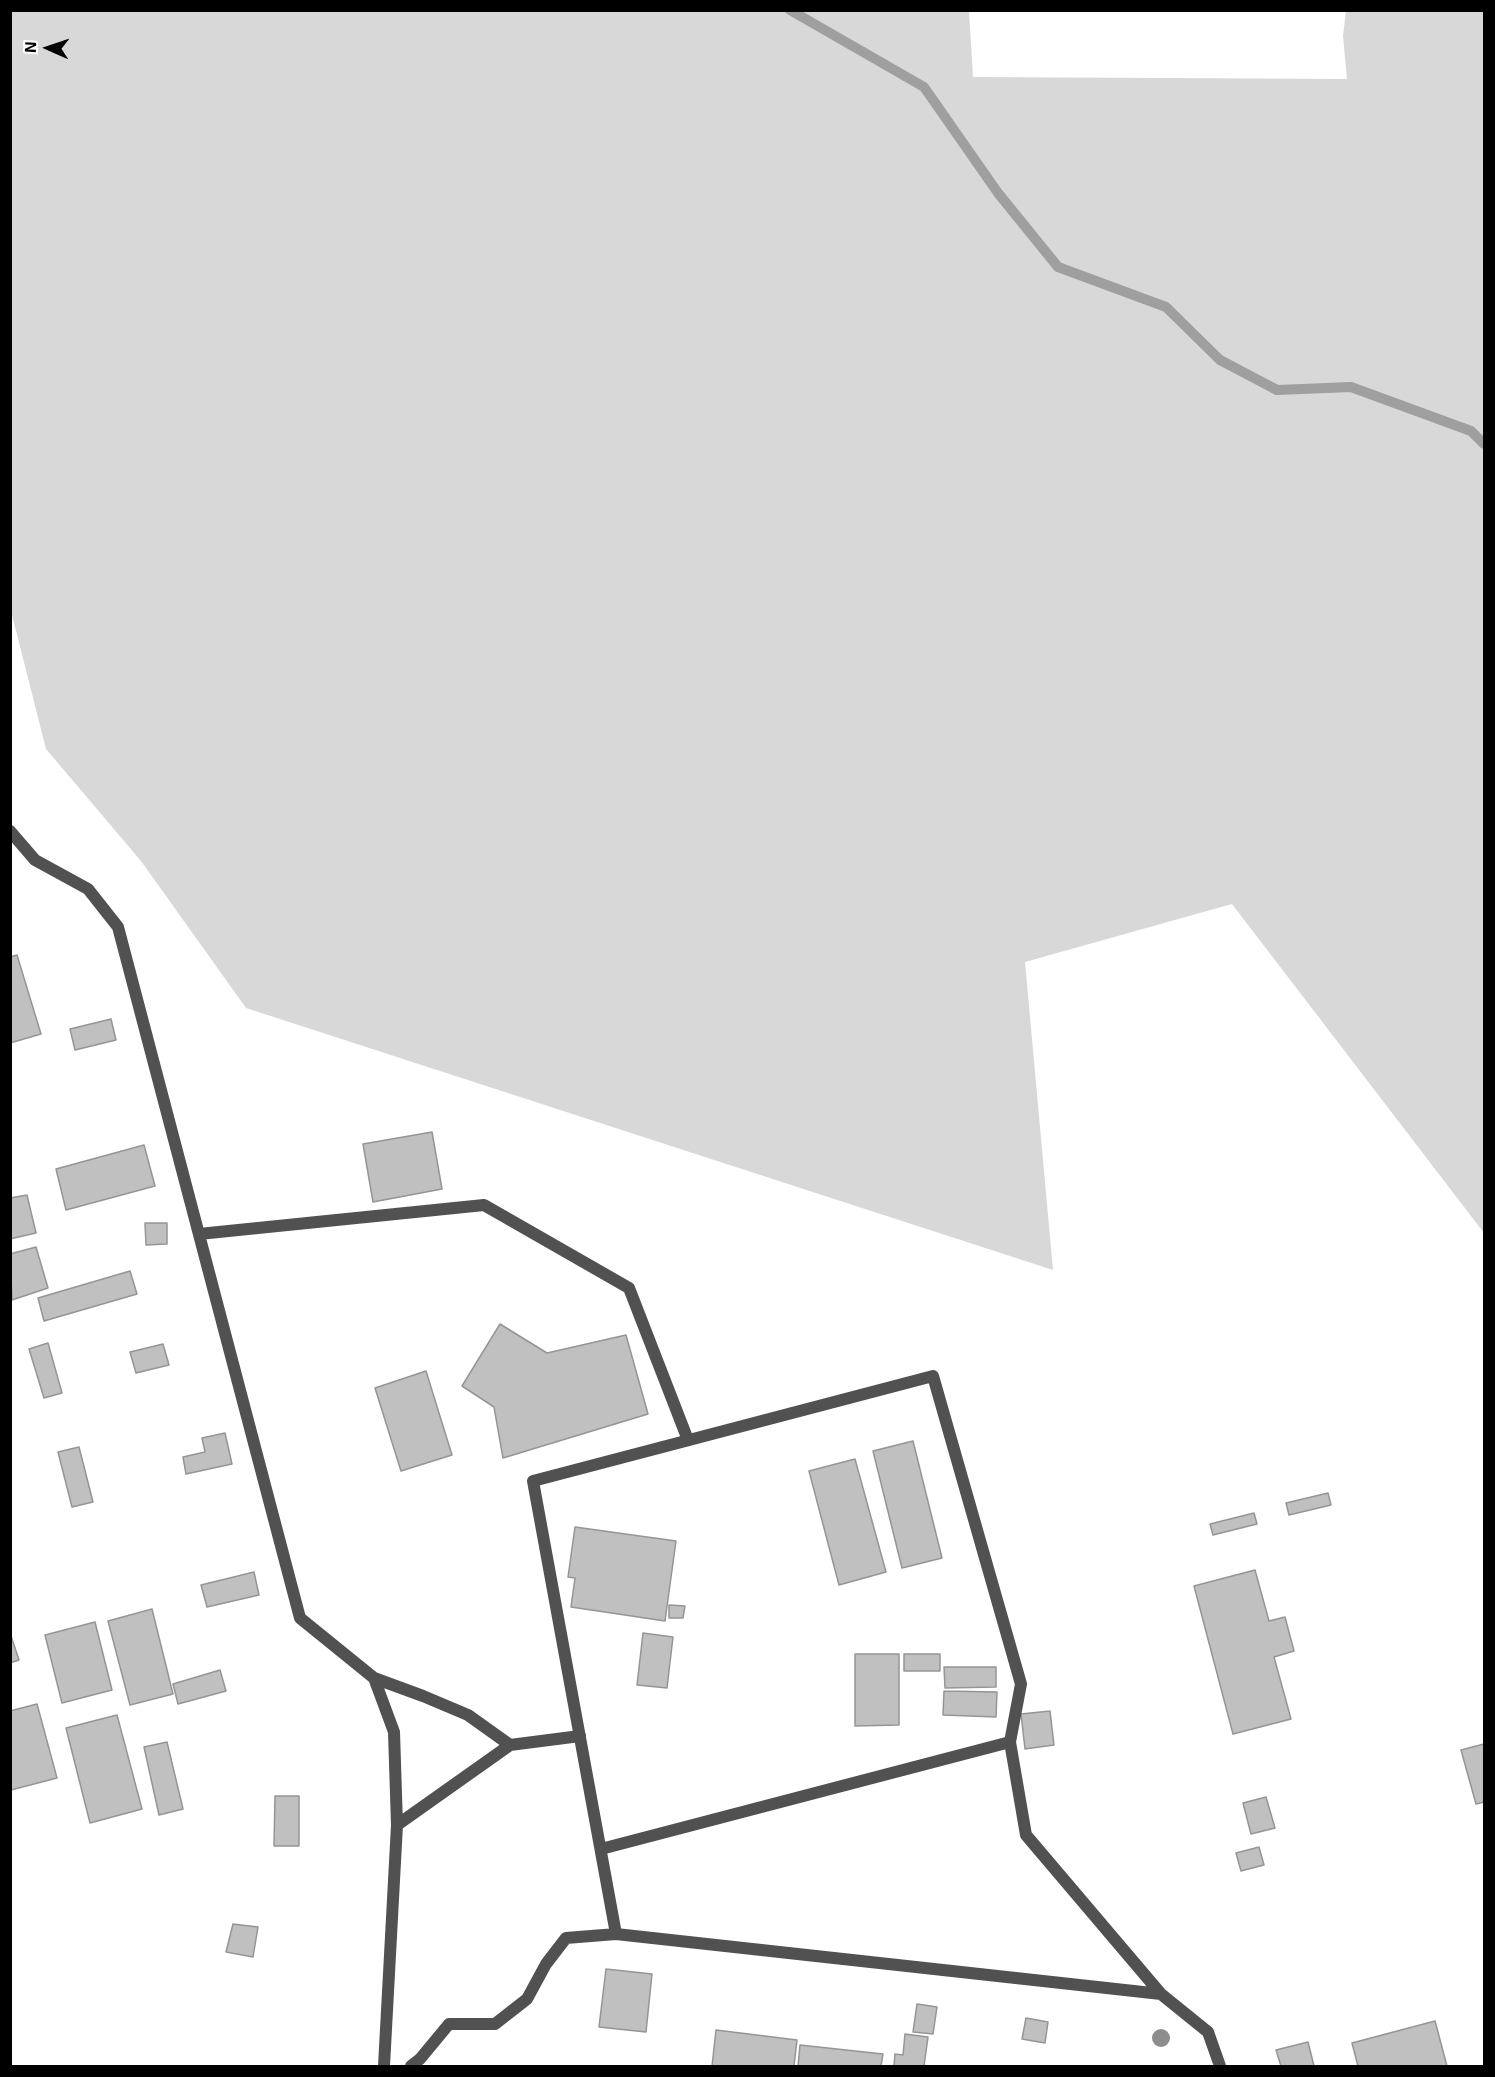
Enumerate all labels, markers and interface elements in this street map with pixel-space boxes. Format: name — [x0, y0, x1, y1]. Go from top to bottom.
north arrow — [18, 18, 78, 78]
text: N — [20, 41, 39, 53]

